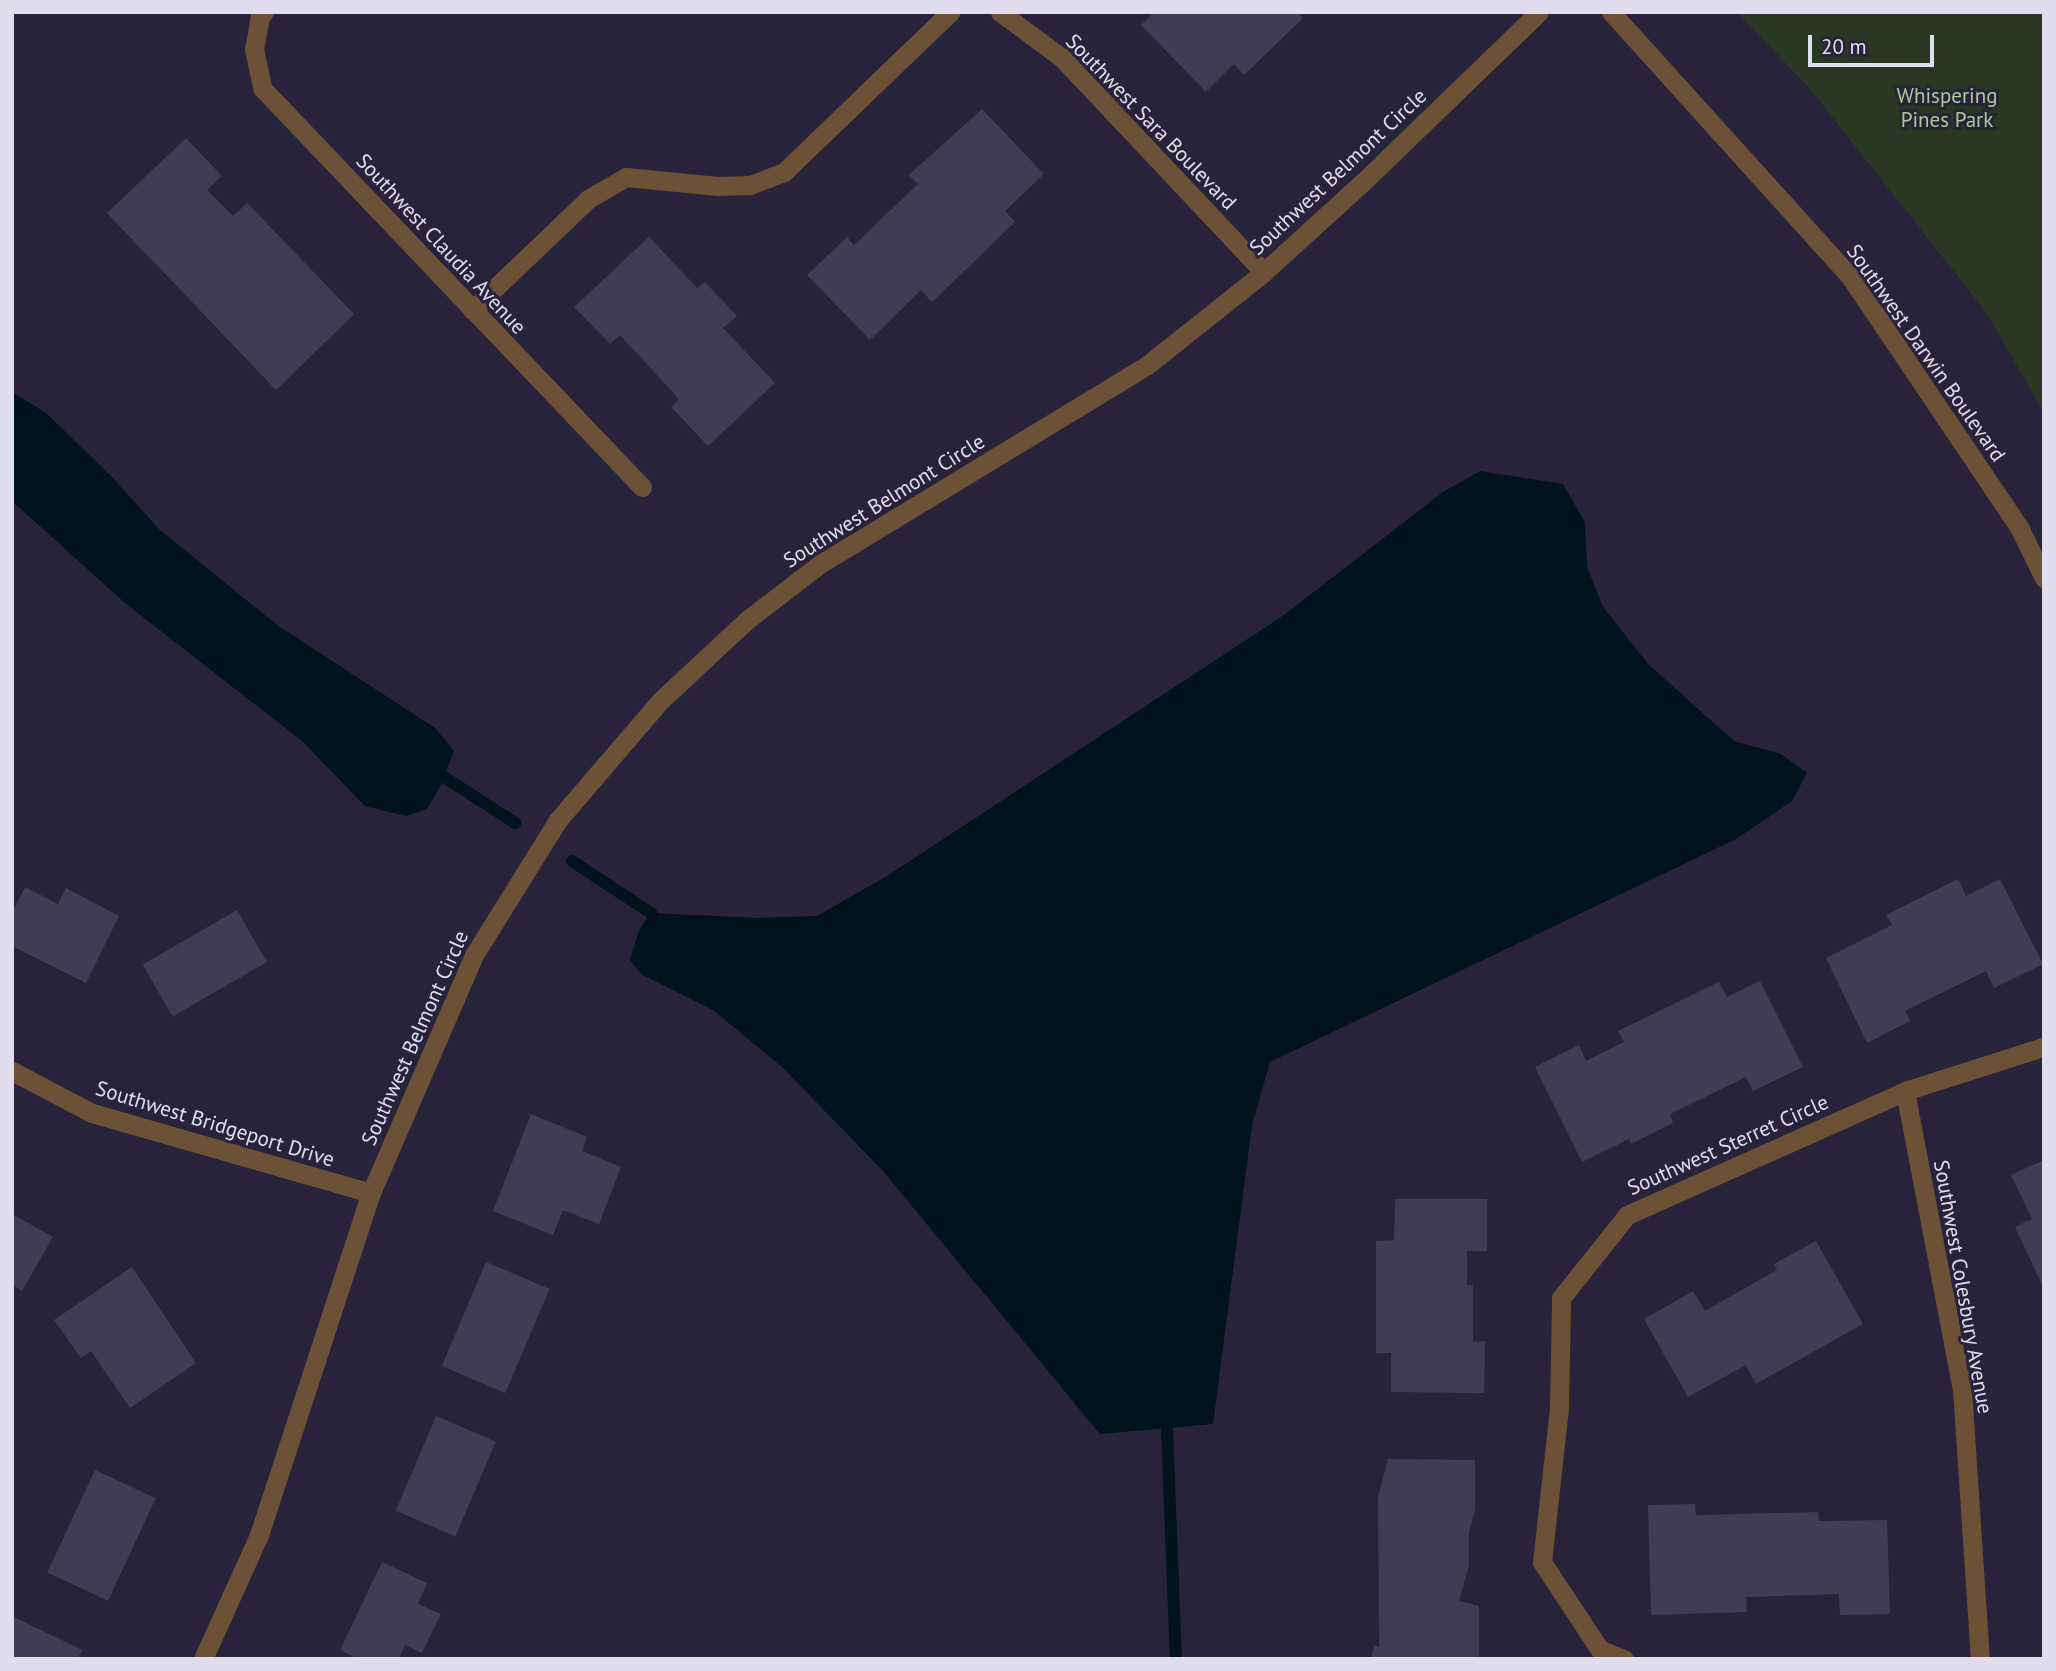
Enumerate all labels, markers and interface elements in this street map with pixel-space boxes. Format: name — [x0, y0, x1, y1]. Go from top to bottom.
scale bar — [1811, 21, 1937, 65]
street label: Southwest Sara Boulevard — [1060, 29, 1242, 215]
text: 20 m — [1821, 33, 1867, 60]
park label: Whispering Pines Park — [1897, 83, 1997, 133]
street label: Southwest Belmont Circle — [1244, 84, 1432, 260]
street label: Southwest Claudia Avenue — [351, 148, 531, 340]
street label: Southwest Darwin Boulevard — [1841, 240, 2011, 466]
street label: Southwest Belmont Circle — [779, 429, 989, 573]
street label: Southwest Belmont Circle — [356, 927, 474, 1149]
street label: Southwest Bridgeport Drive — [93, 1076, 337, 1172]
street label: Southwest Sterret Circle — [1624, 1089, 1832, 1201]
street label: Southwest Colesbury Avenue — [1928, 1157, 1998, 1417]

